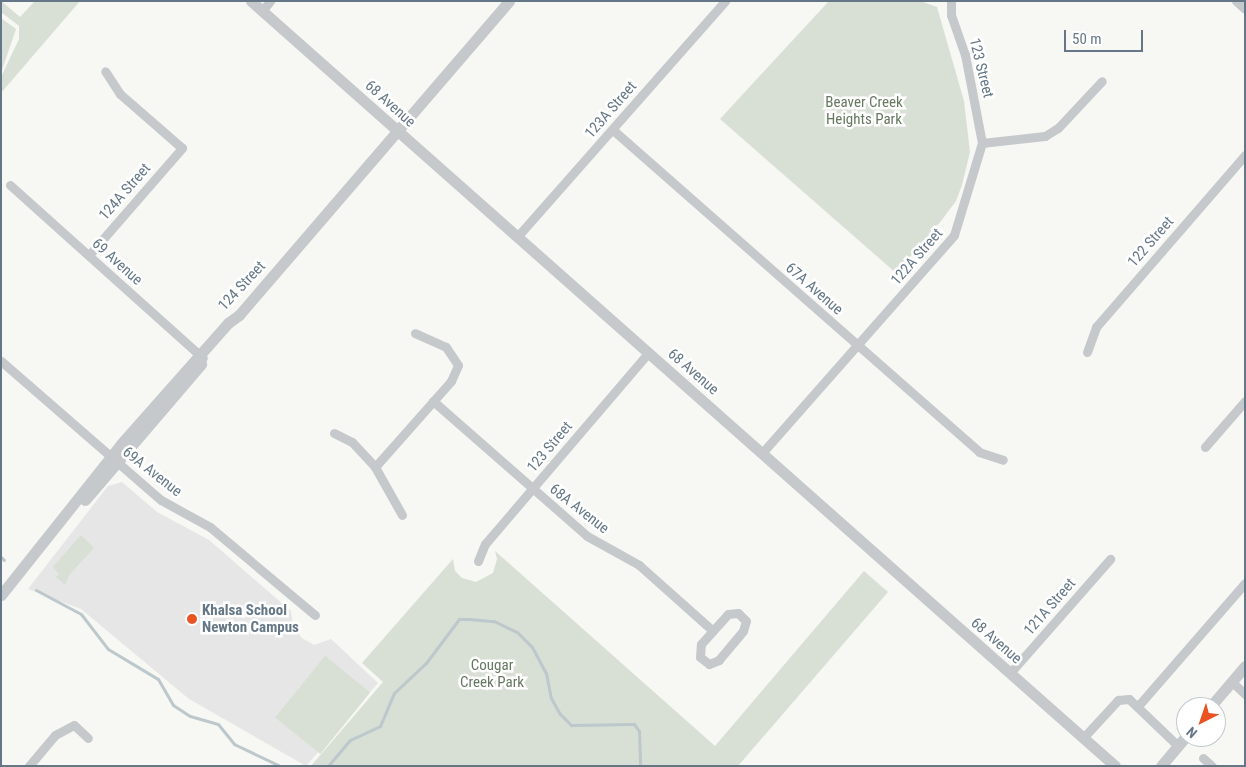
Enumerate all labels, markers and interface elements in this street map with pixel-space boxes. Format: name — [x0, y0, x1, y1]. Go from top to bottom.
scale bar — [1066, 20, 1145, 52]
text: 50 m — [1072, 30, 1102, 48]
street label: 123 Street — [965, 36, 997, 100]
street label: 68 Avenue — [361, 77, 419, 131]
street label: 123A Street — [581, 78, 641, 142]
park label: Beaver Creek Heights Park — [825, 93, 903, 128]
street label: 124A Street — [95, 160, 155, 224]
street label: 122 Street — [1124, 213, 1178, 271]
street label: 122A Street — [887, 225, 947, 289]
street label: 69 Avenue — [88, 235, 146, 289]
street label: 124 Street — [215, 258, 269, 314]
street label: 67A Avenue — [782, 259, 846, 319]
street label: 68 Avenue — [664, 345, 722, 399]
street label: 123 Street — [524, 418, 576, 476]
street label: 69A Avenue — [119, 443, 185, 501]
street label: 68A Avenue — [546, 480, 612, 538]
street label: 121A Street — [1020, 575, 1080, 639]
place label: Khalsa School Newton Campus — [202, 601, 299, 636]
marker: Khalsa School Newton Campus — [186, 613, 198, 625]
street label: 68 Avenue — [967, 614, 1025, 668]
park label: Cougar Creek Park — [460, 656, 524, 691]
north arrow — [1176, 697, 1226, 747]
text: N — [1183, 724, 1200, 741]

